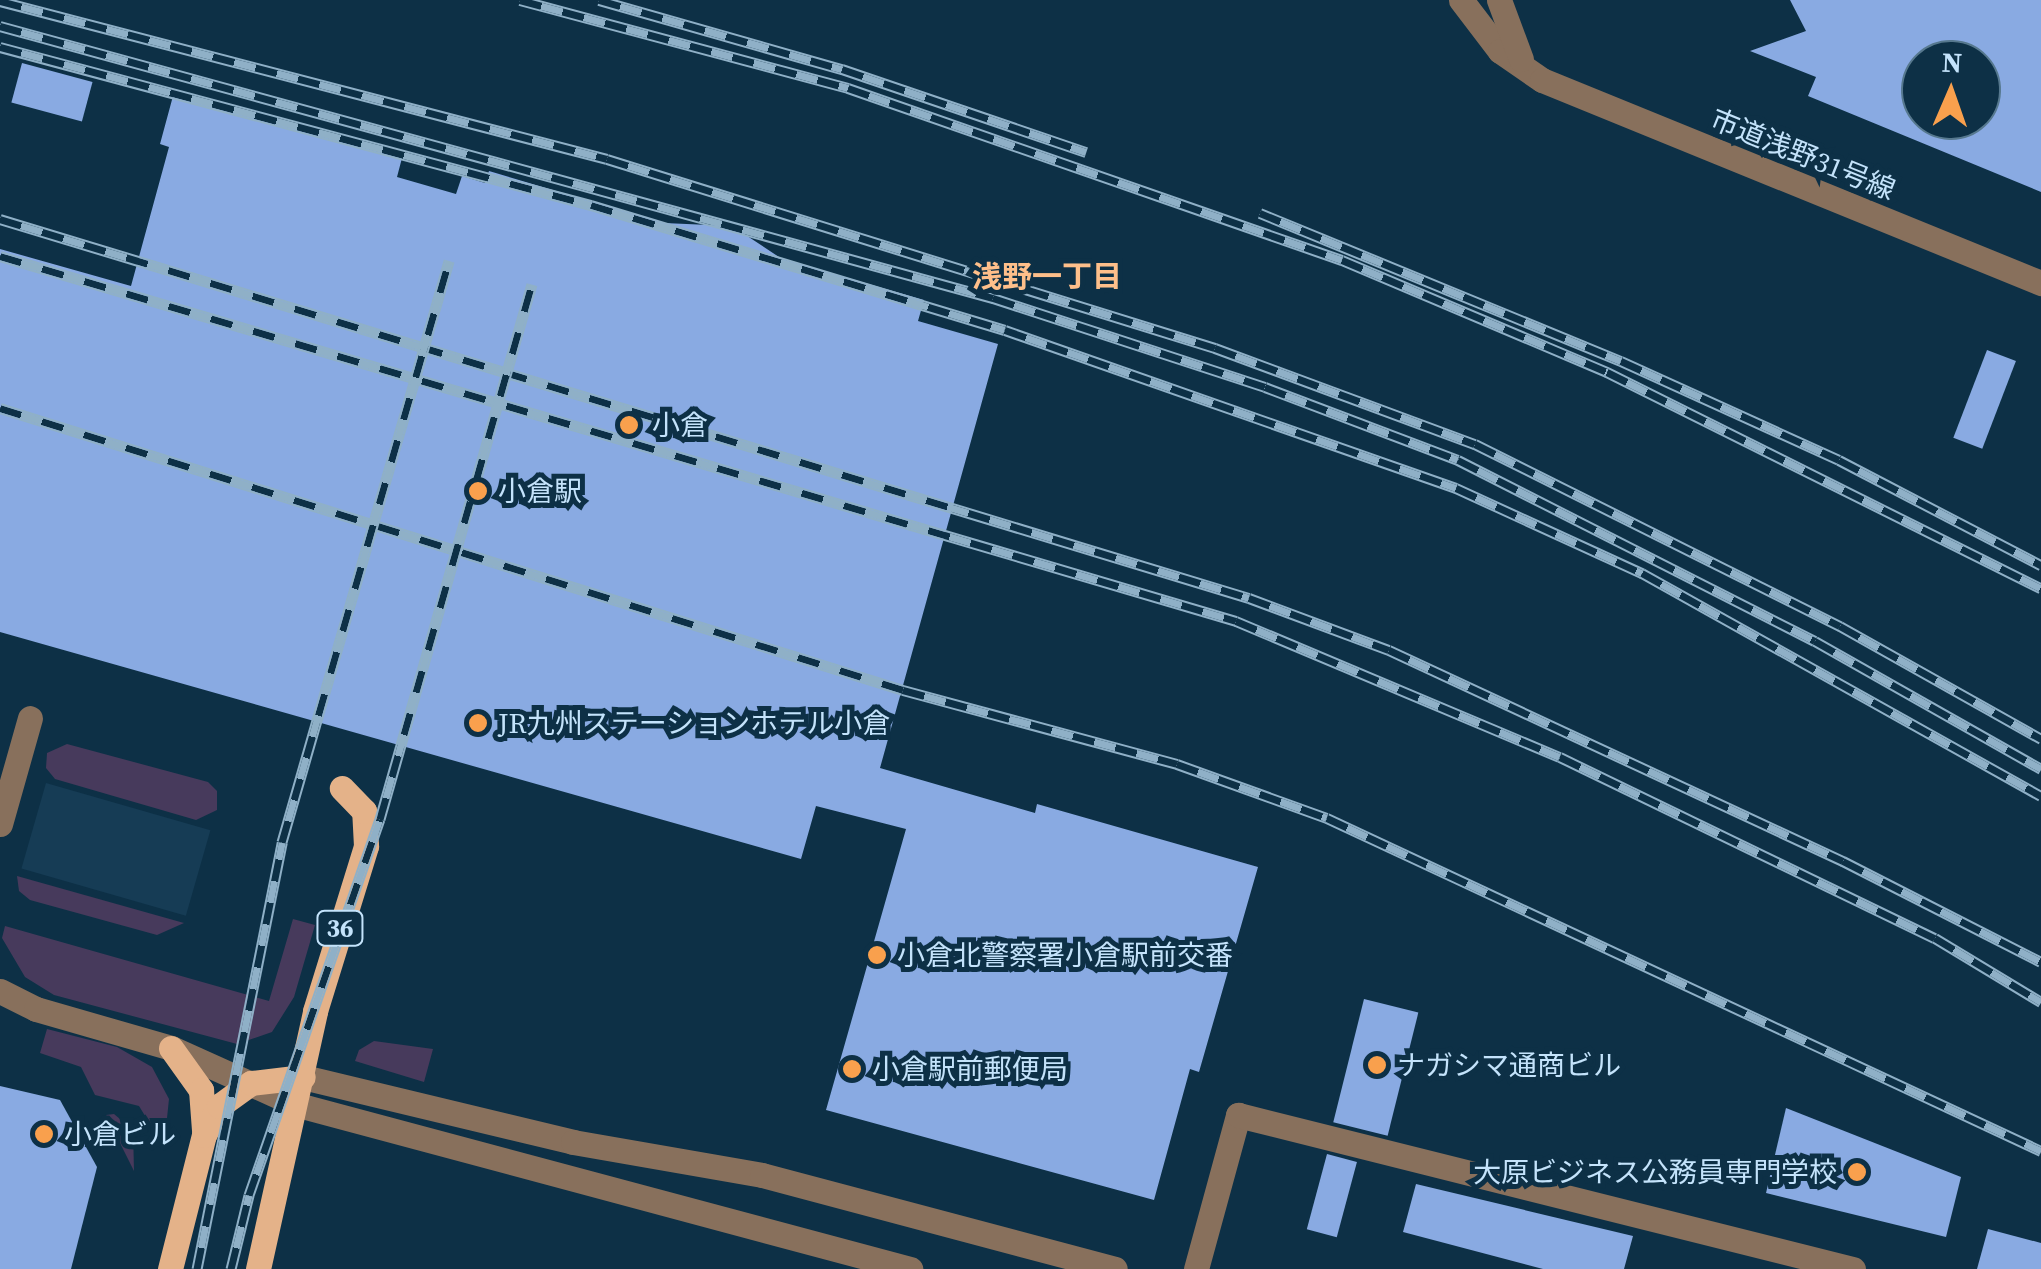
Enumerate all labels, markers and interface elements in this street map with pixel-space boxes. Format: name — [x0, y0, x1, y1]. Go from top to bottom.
north arrow — [1901, 40, 2001, 140]
text: N — [1941, 43, 1963, 81]
street label: 市道浅野31号線 — [1706, 102, 1900, 206]
district label: 浅野一丁目 — [972, 259, 1122, 295]
place label: 小倉 — [652, 408, 708, 442]
marker: 小倉 — [616, 412, 642, 438]
place label: 小倉駅 — [498, 474, 582, 508]
marker: 小倉駅 — [467, 480, 489, 502]
place label: JR九州ステーションホテル小倉 — [498, 706, 891, 740]
marker: JR九州ステーションホテル小倉 — [467, 712, 489, 734]
road number: 36 — [315, 908, 365, 948]
place label: 小倉北警察署小倉駅前交番 — [897, 938, 1233, 972]
marker: 小倉北警察署小倉駅前交番 — [866, 944, 888, 966]
place label: ナガシマ通商ビル — [1397, 1048, 1621, 1082]
place label: 小倉駅前郵便局 — [872, 1052, 1068, 1086]
marker: ナガシマ通商ビル — [1366, 1054, 1388, 1076]
marker: 小倉駅前郵便局 — [841, 1058, 863, 1080]
place label: 小倉ビル — [64, 1117, 176, 1151]
marker: 小倉ビル — [33, 1123, 55, 1145]
place label: 大原ビジネス公務員専門学校 — [1473, 1155, 1837, 1189]
marker: 大原ビジネス公務員専門学校 — [1846, 1161, 1868, 1183]

